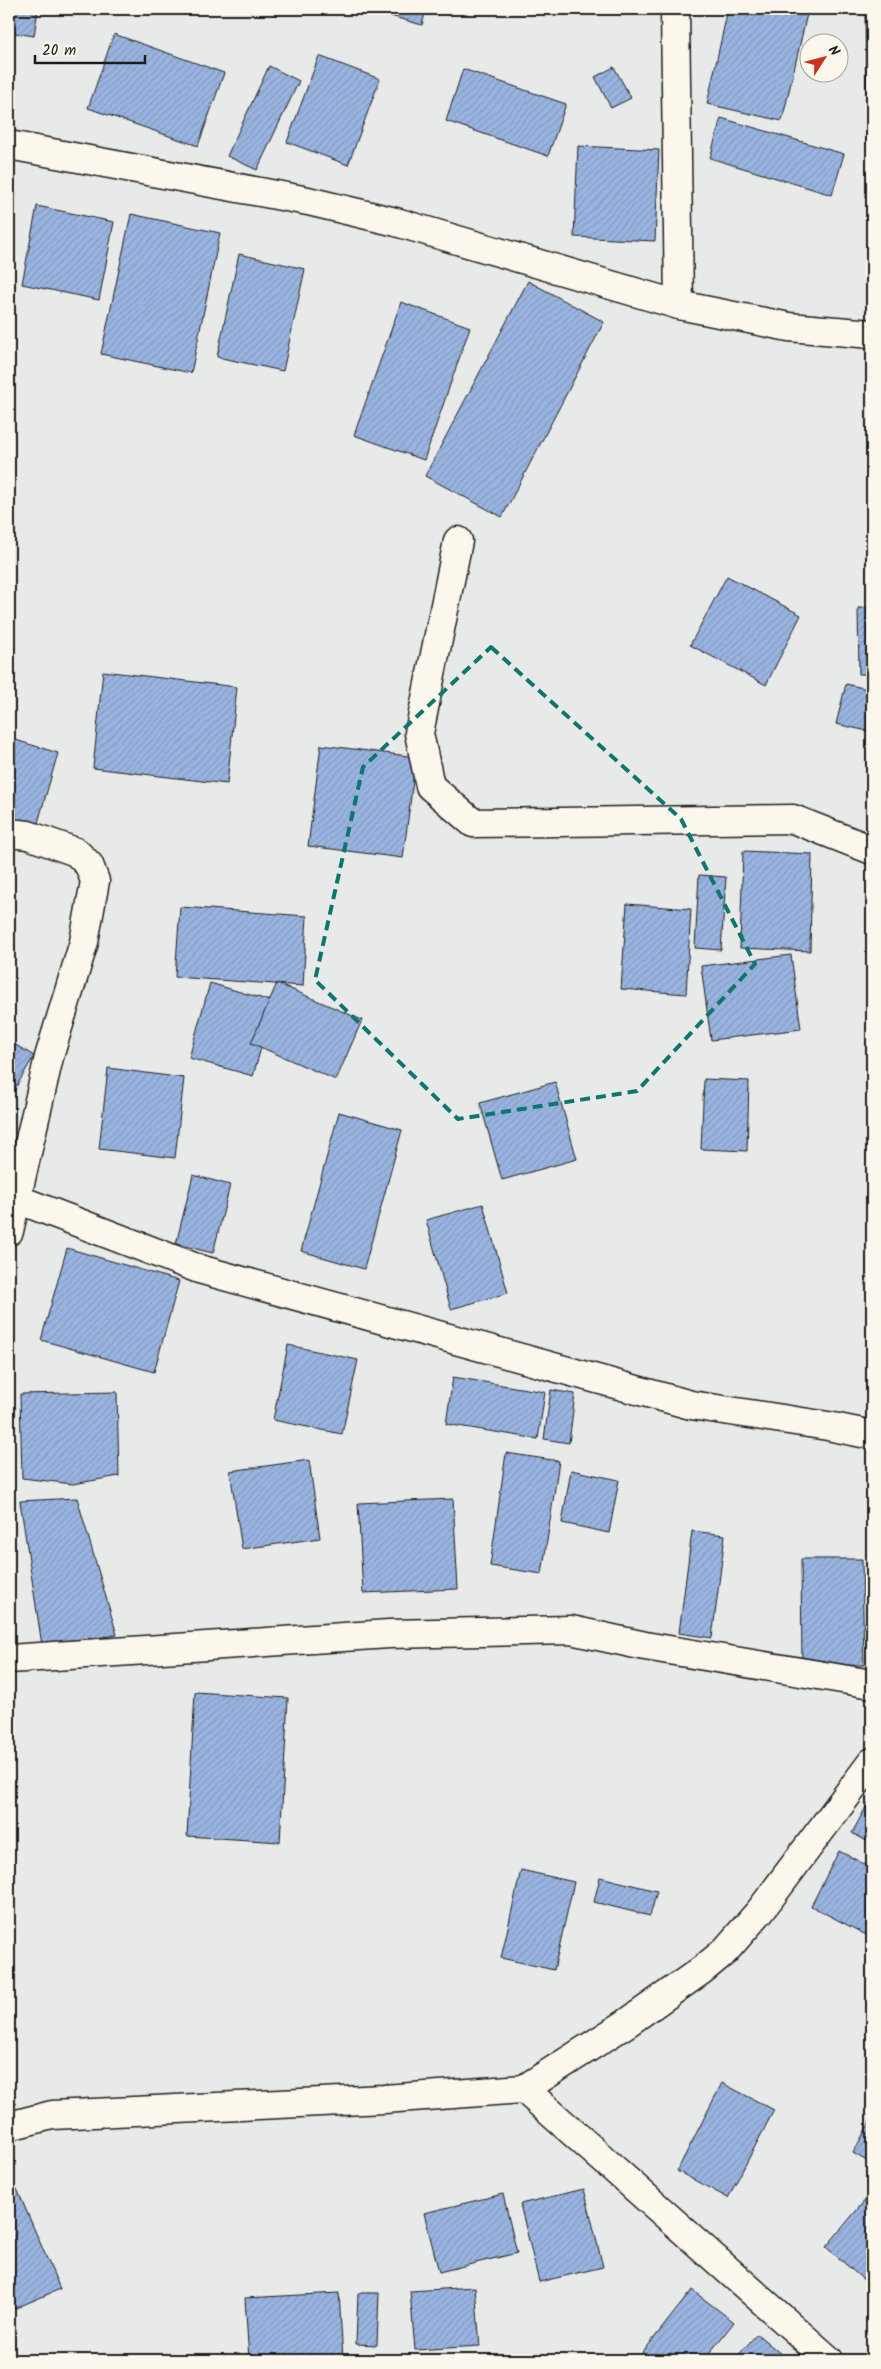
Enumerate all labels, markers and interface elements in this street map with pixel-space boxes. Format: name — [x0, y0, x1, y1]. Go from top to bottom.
scale bar — [35, 32, 145, 64]
north arrow — [798, 32, 848, 82]
text: 20 m — [42, 39, 76, 63]
text: N — [822, 41, 845, 61]

